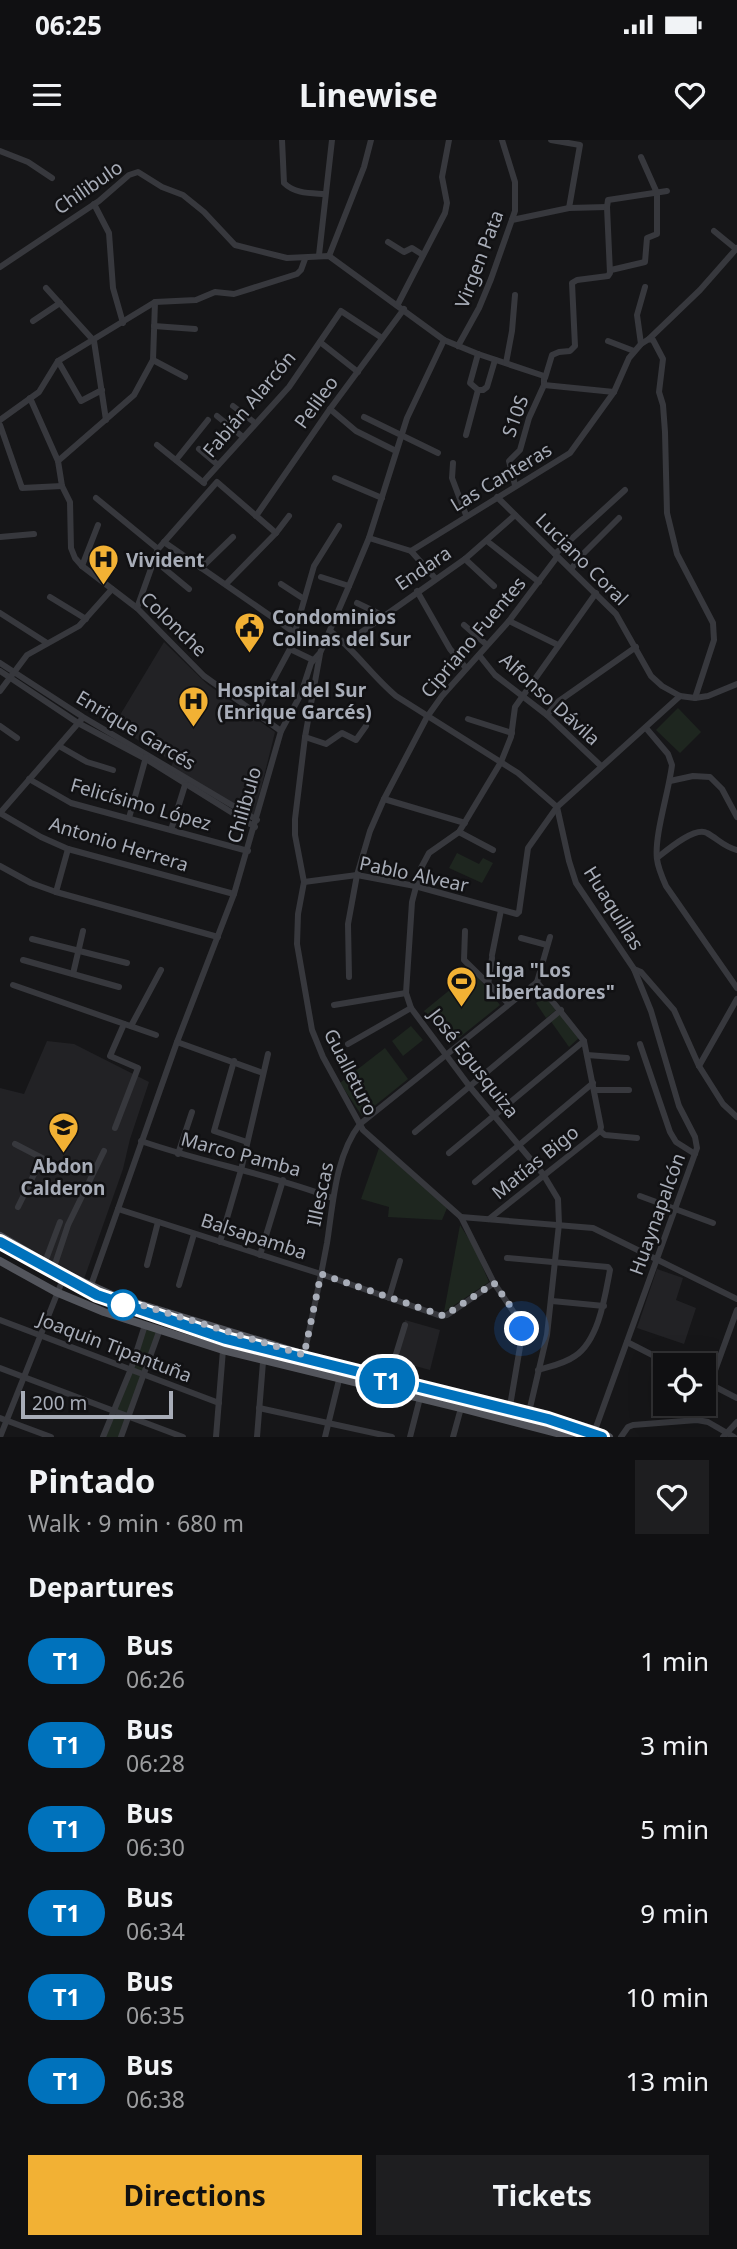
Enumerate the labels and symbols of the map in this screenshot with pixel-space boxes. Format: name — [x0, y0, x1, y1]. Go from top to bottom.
street label: Chilibulo — [48, 154, 128, 220]
street label: Virgen Pata — [448, 206, 510, 312]
street label: Fabián Alarcón — [197, 345, 301, 463]
street label: Pelileo — [288, 370, 344, 434]
street label: S10S — [495, 392, 535, 440]
street label: Las Canteras — [445, 437, 557, 517]
street label: Luciano Coral — [530, 507, 634, 611]
street label: Endara — [390, 540, 456, 596]
hospital icon: Vivident — [86, 543, 120, 587]
place label: Vivident — [126, 547, 205, 573]
street label: Cipriano Fuentes — [415, 571, 531, 703]
street label: Colonche — [135, 586, 213, 662]
place label: Condominios Colinas del Sur — [272, 604, 411, 652]
public building icon: Condominios Colinas del Sur — [232, 611, 266, 655]
street label: Alfonso Dávila — [494, 647, 606, 751]
place label: Hospital del Sur (Enrique Garcés) — [217, 677, 372, 725]
street label: Enrique Garcés — [71, 684, 201, 776]
hospital icon: Hospital del Sur (Enrique Garcés) — [177, 684, 211, 728]
street label: Chilibulo — [221, 764, 267, 846]
street label: Felicísimo López — [68, 771, 214, 837]
street label: Antonio Herrera — [46, 810, 192, 878]
street label: Pablo Alvear — [357, 850, 471, 898]
street label: Huaquillas — [578, 861, 650, 955]
place label: Liga "Los Libertadores" — [485, 957, 615, 1005]
sports icon: Liga "Los Libertadores" — [445, 964, 479, 1008]
street label: José Egusquiza — [422, 1001, 525, 1123]
street label: Gualleturo — [318, 1024, 384, 1120]
school or university icon: Abdon Calderon — [46, 1110, 80, 1154]
street label: Matías Bigo — [486, 1119, 584, 1205]
street label: Marco Pamba — [178, 1126, 304, 1182]
street label: Huaynapalcón — [623, 1149, 691, 1279]
place label: Abdon Calderon — [21, 1153, 105, 1201]
street label: Illescas — [301, 1160, 339, 1228]
street label: Balsapamba — [198, 1207, 310, 1265]
unlabelled marker — [108, 1290, 138, 1320]
street label: Joaquin Tipantuña — [32, 1305, 196, 1388]
your location — [504, 1311, 539, 1346]
line badge: T1 — [356, 1358, 418, 1404]
scale bar — [21, 1388, 173, 1420]

